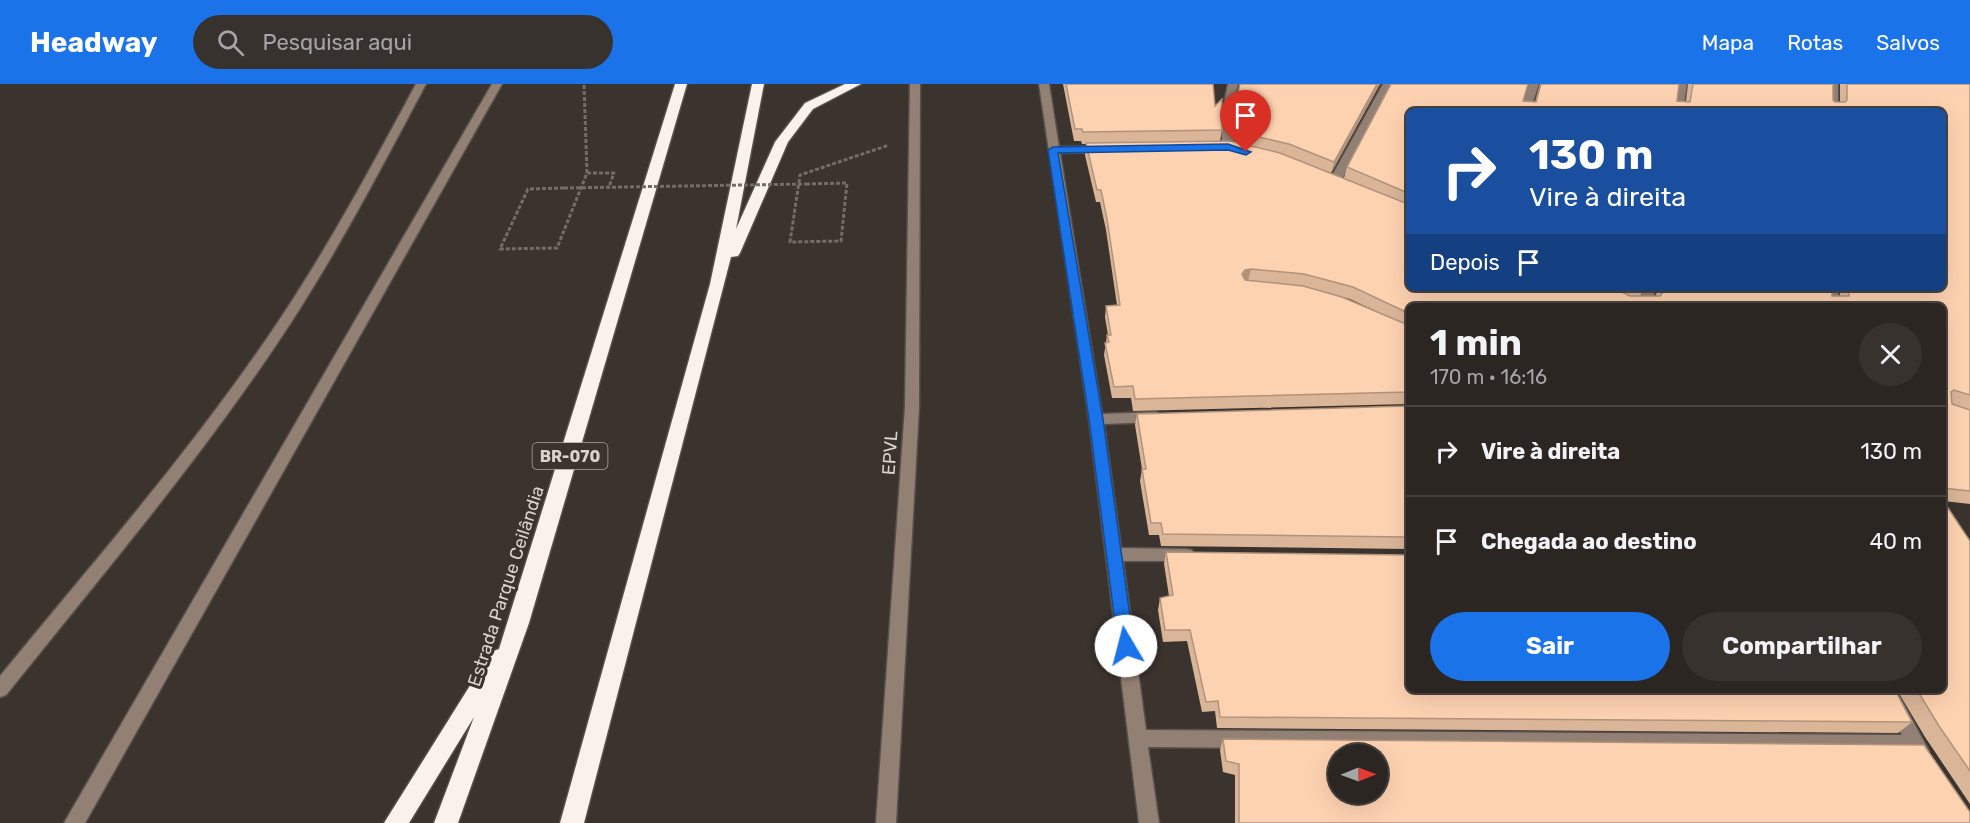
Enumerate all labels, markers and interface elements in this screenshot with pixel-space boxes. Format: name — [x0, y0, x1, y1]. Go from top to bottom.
search box — [193, 15, 613, 69]
text: Headway — [30, 26, 157, 59]
icon: search — [214, 26, 247, 59]
text: Pesquisar aqui — [262, 29, 412, 56]
text: Mapa — [1702, 30, 1754, 55]
text: Rotas — [1787, 30, 1843, 55]
text: Salvos — [1876, 30, 1940, 55]
pin — [1220, 90, 1271, 152]
icon: arrive — [1229, 99, 1262, 132]
text: 130 m — [1529, 130, 1654, 180]
icon: right — [1430, 132, 1508, 210]
text: Vire à direita — [1529, 181, 1686, 213]
icon: arrive — [1512, 246, 1545, 279]
text: Depois — [1430, 249, 1500, 276]
text: 1 min — [1430, 321, 1522, 364]
button: close — [1859, 323, 1922, 386]
text: 170 m · 16:16 — [1430, 365, 1547, 389]
street label: EPVL — [877, 430, 903, 476]
icon: right — [1430, 435, 1463, 468]
text: Vire à direita — [1481, 438, 1620, 465]
text: 130 m — [1860, 438, 1922, 465]
road number: BR-070 — [532, 443, 608, 469]
street label: Estrada Parque Ceilândia — [463, 483, 549, 689]
icon: arrive — [1430, 525, 1463, 558]
text: Chegada ao destino — [1481, 528, 1697, 555]
text: 40 m — [1869, 528, 1922, 555]
button: Sair — [1430, 612, 1670, 681]
button: Compartilhar — [1682, 612, 1922, 681]
position arrow — [1094, 614, 1158, 678]
north arrow — [1328, 744, 1388, 804]
map controls — [1328, 744, 1388, 804]

